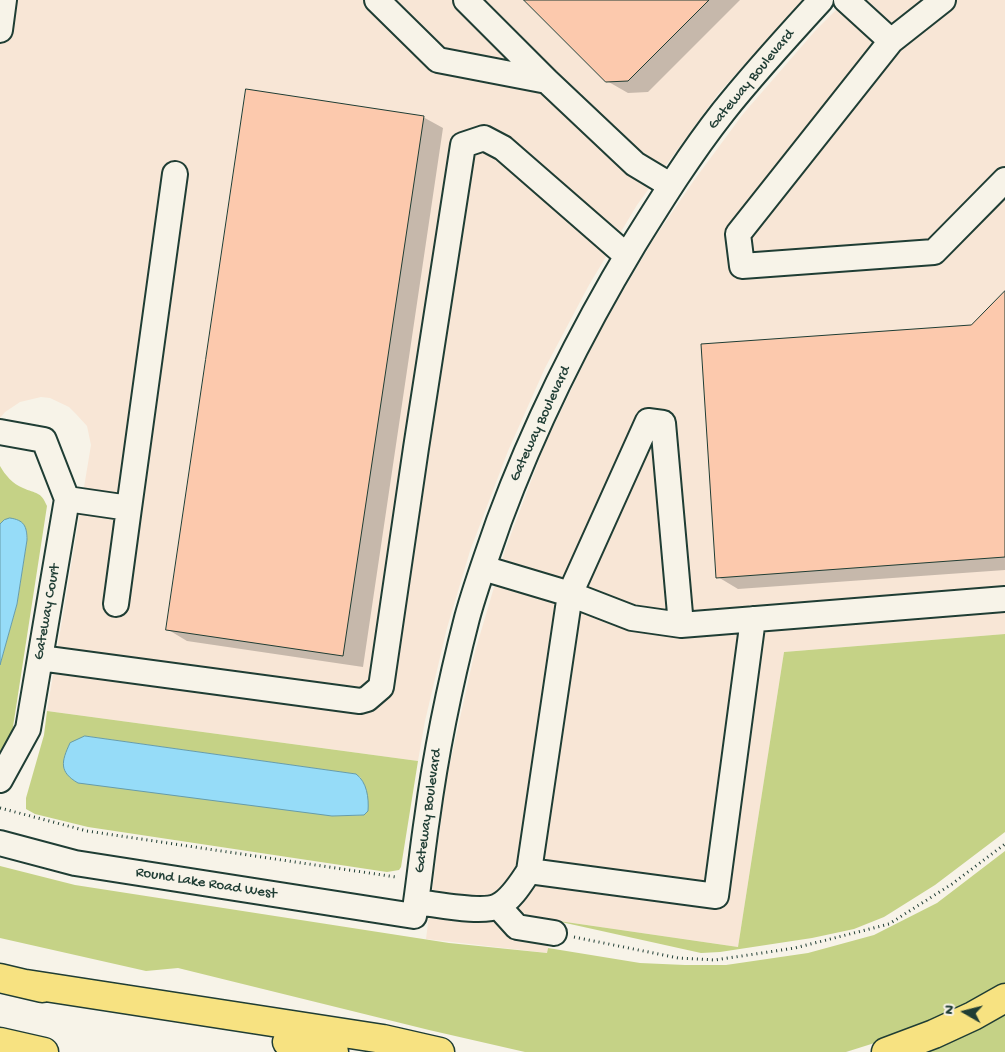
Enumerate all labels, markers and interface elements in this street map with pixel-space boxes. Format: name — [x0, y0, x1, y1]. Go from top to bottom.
street label: Gateway Boulevard — [705, 26, 799, 134]
street label: Gateway Boulevard — [506, 363, 576, 485]
street label: Gateway Court — [31, 563, 65, 661]
street label: Gateway Boulevard — [411, 748, 447, 874]
street label: Round Lake Road West — [134, 864, 278, 904]
north arrow — [940, 987, 990, 1037]
text: N — [941, 1004, 959, 1016]

